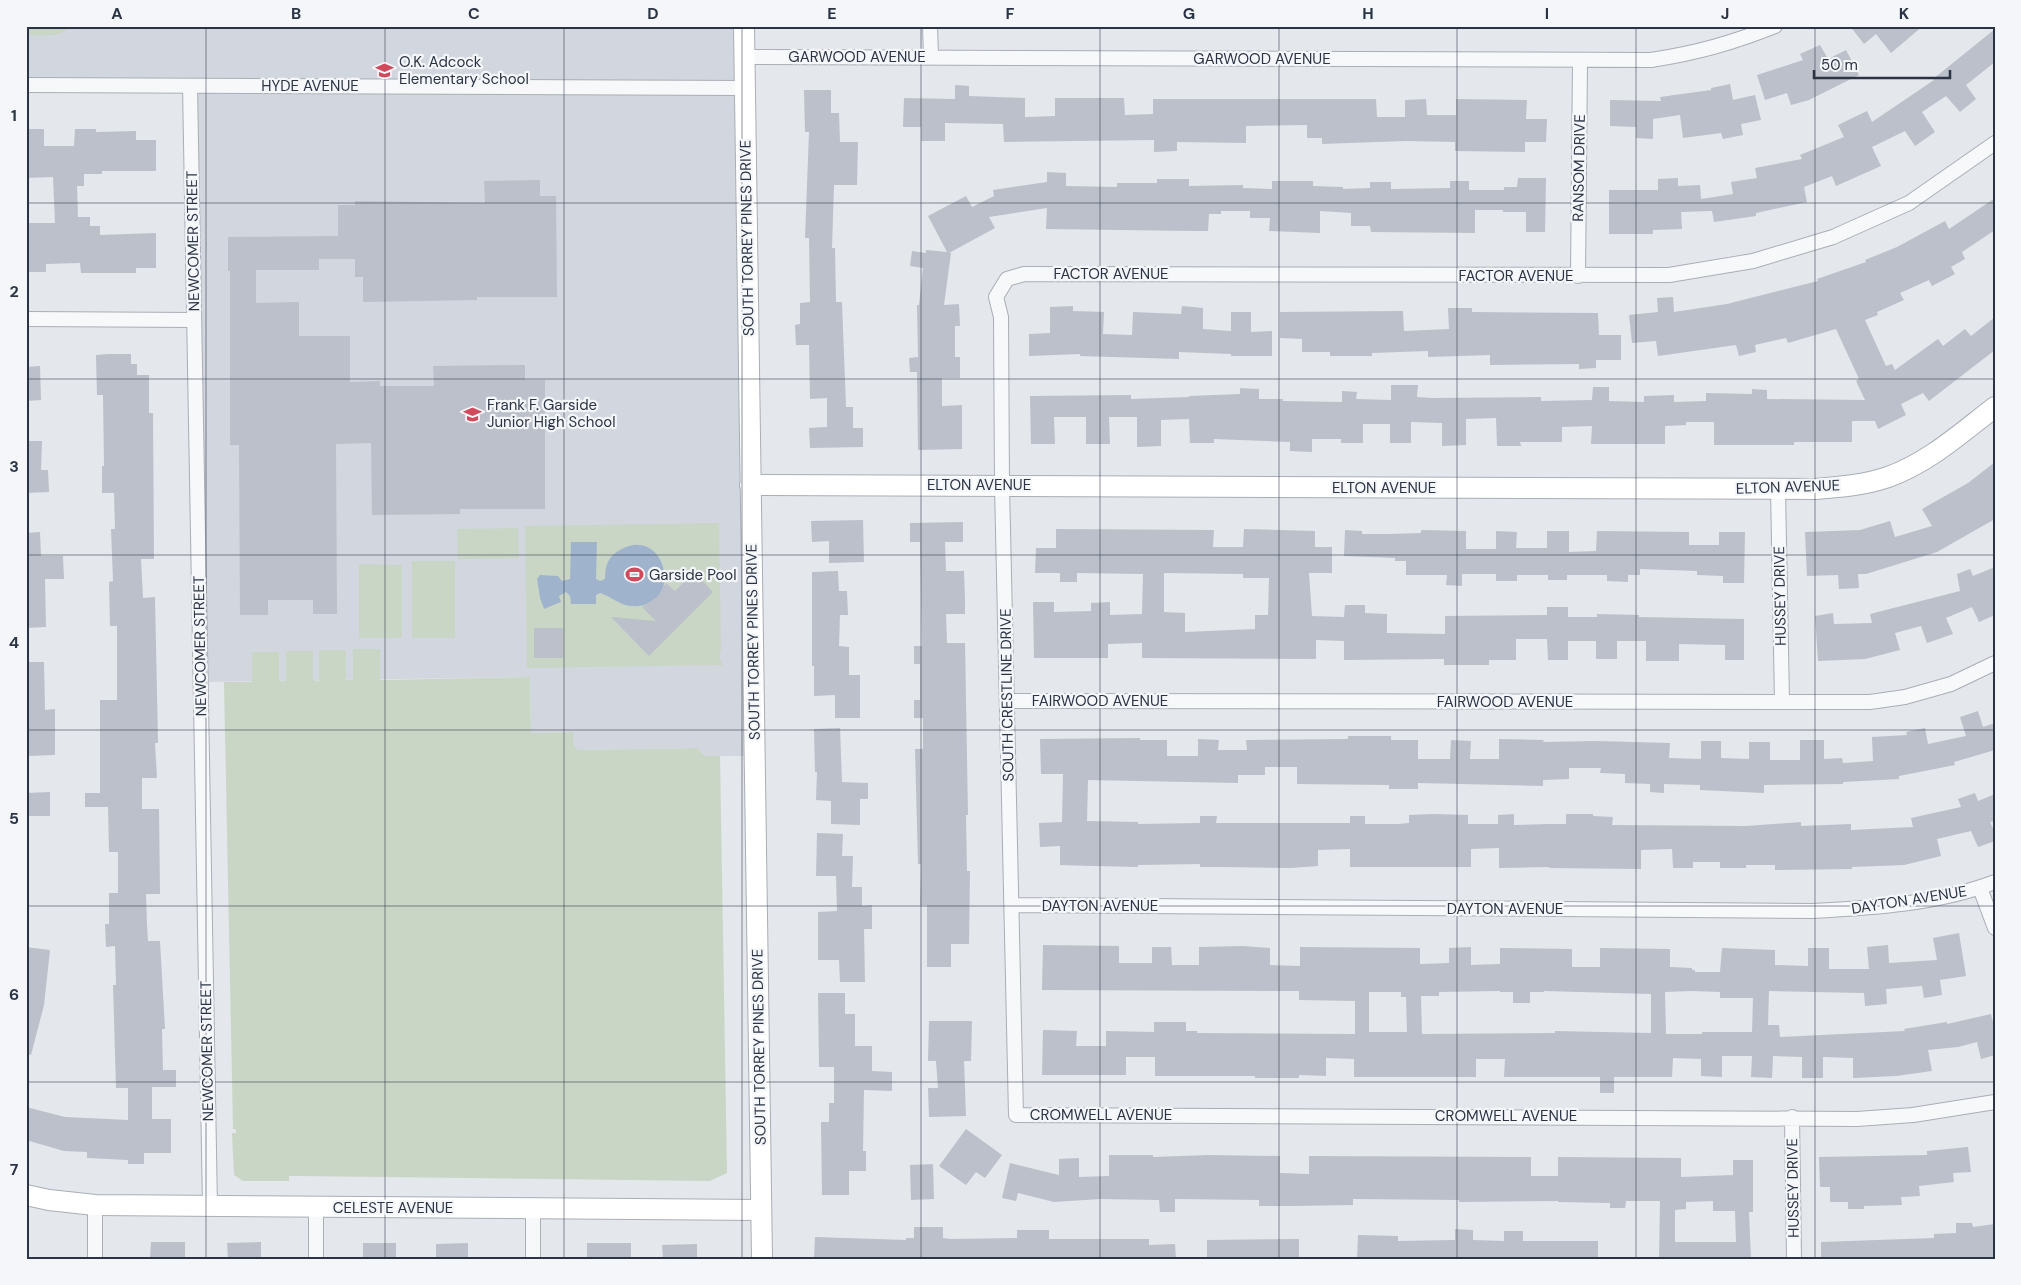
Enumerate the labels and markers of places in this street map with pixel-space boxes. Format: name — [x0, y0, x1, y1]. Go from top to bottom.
place label: O.K. Adcock Elementary School — [399, 52, 529, 89]
school or university icon: O.K. Adcock Elementary School — [375, 61, 395, 81]
place label: Frank F. Garside Junior High School — [487, 395, 616, 432]
school or university icon: Frank F. Garside Junior High School — [463, 404, 483, 424]
sports icon: Garside Pool — [625, 565, 645, 585]
place label: Garside Pool — [649, 565, 737, 585]

